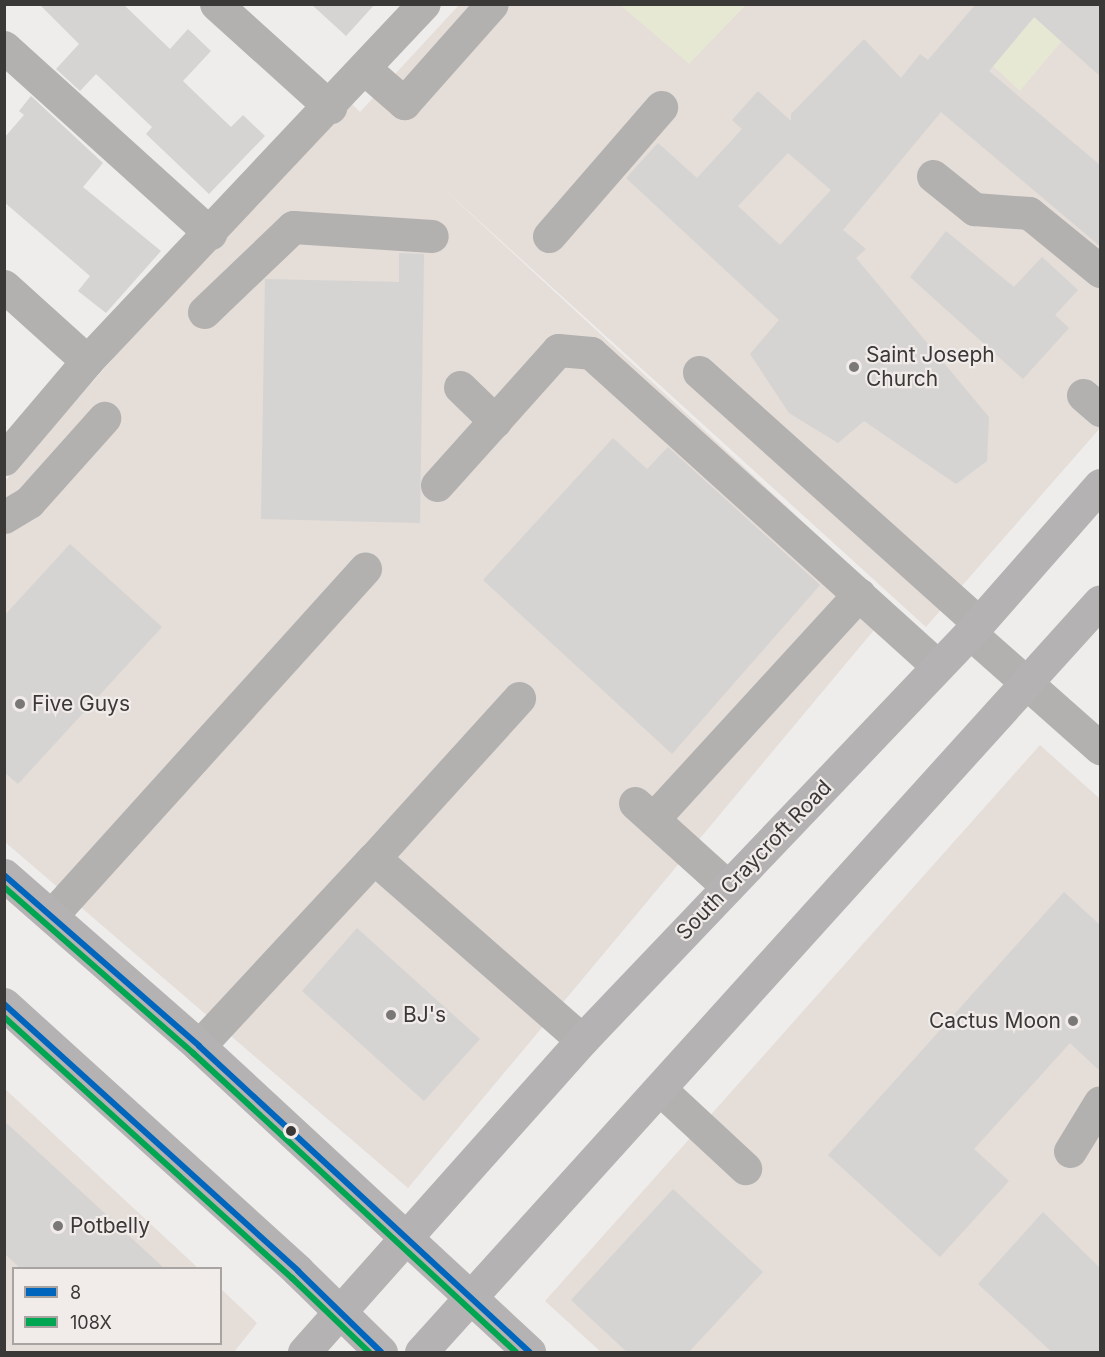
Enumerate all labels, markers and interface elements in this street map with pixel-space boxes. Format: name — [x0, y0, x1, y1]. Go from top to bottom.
place label: Saint Joseph Church — [866, 342, 995, 392]
marker: Saint Joseph Church — [847, 360, 861, 374]
place label: Five Guys — [32, 691, 130, 717]
marker: Five Guys — [13, 697, 27, 711]
street label: South Craycroft Road — [671, 775, 837, 945]
place label: BJ's — [403, 1002, 446, 1028]
marker: BJ's — [384, 1008, 398, 1022]
place label: Cactus Moon — [929, 1008, 1061, 1034]
marker: Cactus Moon — [1066, 1014, 1080, 1028]
unlabelled marker — [285, 1125, 297, 1137]
place label: Potbelly — [70, 1213, 150, 1239]
marker: Potbelly — [51, 1219, 65, 1233]
legend — [12, 1267, 222, 1345]
text: 8 — [70, 1282, 81, 1303]
text: 108X — [70, 1312, 112, 1333]

